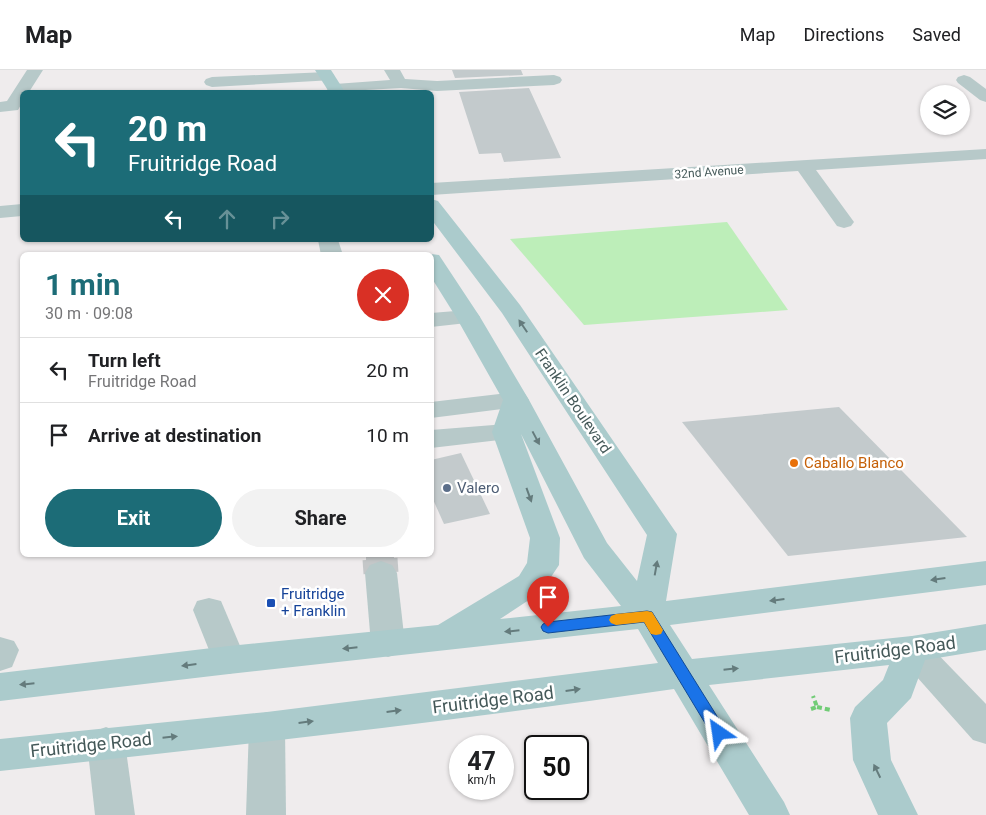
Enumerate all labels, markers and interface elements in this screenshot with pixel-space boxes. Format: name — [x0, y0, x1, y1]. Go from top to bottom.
text: Map — [25, 21, 72, 49]
text: Map — [740, 24, 775, 45]
text: Directions — [803, 24, 884, 45]
text: Saved — [912, 24, 961, 45]
map controls — [920, 85, 970, 135]
button: layers — [920, 85, 970, 135]
text: 20 m — [128, 109, 207, 150]
icon: left — [45, 110, 110, 175]
text: Fruitridge Road — [128, 151, 277, 176]
street label: 32nd Avenue — [674, 163, 744, 181]
icon: left — [160, 205, 188, 233]
icon: ahead — [213, 205, 241, 233]
icon: right — [266, 205, 294, 233]
text: 1 min — [45, 267, 120, 302]
button: close — [357, 269, 409, 321]
text: 30 m · 09:08 — [45, 304, 133, 323]
one-way arrow — [518, 319, 528, 332]
street label: Franklin Boulevard — [531, 345, 615, 457]
text: Turn left — [88, 349, 161, 372]
icon: left — [45, 356, 73, 384]
text: 20 m — [366, 359, 409, 382]
text: Fruitridge Road — [88, 372, 197, 391]
icon: arrive — [45, 421, 73, 449]
text: Arrive at destination — [88, 424, 261, 447]
text: 10 m — [366, 424, 409, 447]
one-way arrow — [532, 430, 540, 445]
place label: Caballo Blanco — [804, 454, 904, 472]
marker: Caballo Blanco — [788, 457, 800, 469]
place label: Valero — [457, 479, 499, 497]
marker: Valero — [441, 482, 453, 494]
one-way arrow — [526, 488, 533, 503]
button: Exit — [45, 489, 222, 547]
button: Share — [232, 489, 409, 547]
one-way arrow — [652, 560, 660, 576]
pin — [527, 576, 569, 627]
one-way arrow — [929, 576, 945, 584]
icon: arrive — [534, 583, 562, 611]
place label: Fruitridge + Franklin — [281, 585, 346, 620]
one-way arrow — [768, 596, 784, 604]
marker: Fruitridge + Franklin — [265, 597, 277, 609]
one-way arrow — [504, 627, 520, 635]
street label: Fruitridge Road — [833, 632, 957, 667]
one-way arrow — [342, 644, 358, 652]
one-way arrow — [180, 661, 196, 669]
one-way arrow — [724, 665, 740, 673]
one-way arrow — [19, 680, 35, 688]
street label: Fruitridge Road — [431, 682, 555, 717]
one-way arrow — [565, 686, 581, 694]
position arrow — [692, 706, 744, 758]
one-way arrow — [386, 707, 402, 715]
one-way arrow — [299, 718, 315, 726]
street label: Fruitridge Road — [29, 728, 153, 761]
one-way arrow — [163, 733, 179, 741]
speed limit sign: 50 — [524, 735, 589, 800]
text: 47 — [467, 747, 496, 776]
one-way arrow — [873, 764, 881, 778]
text: km/h — [467, 773, 496, 787]

